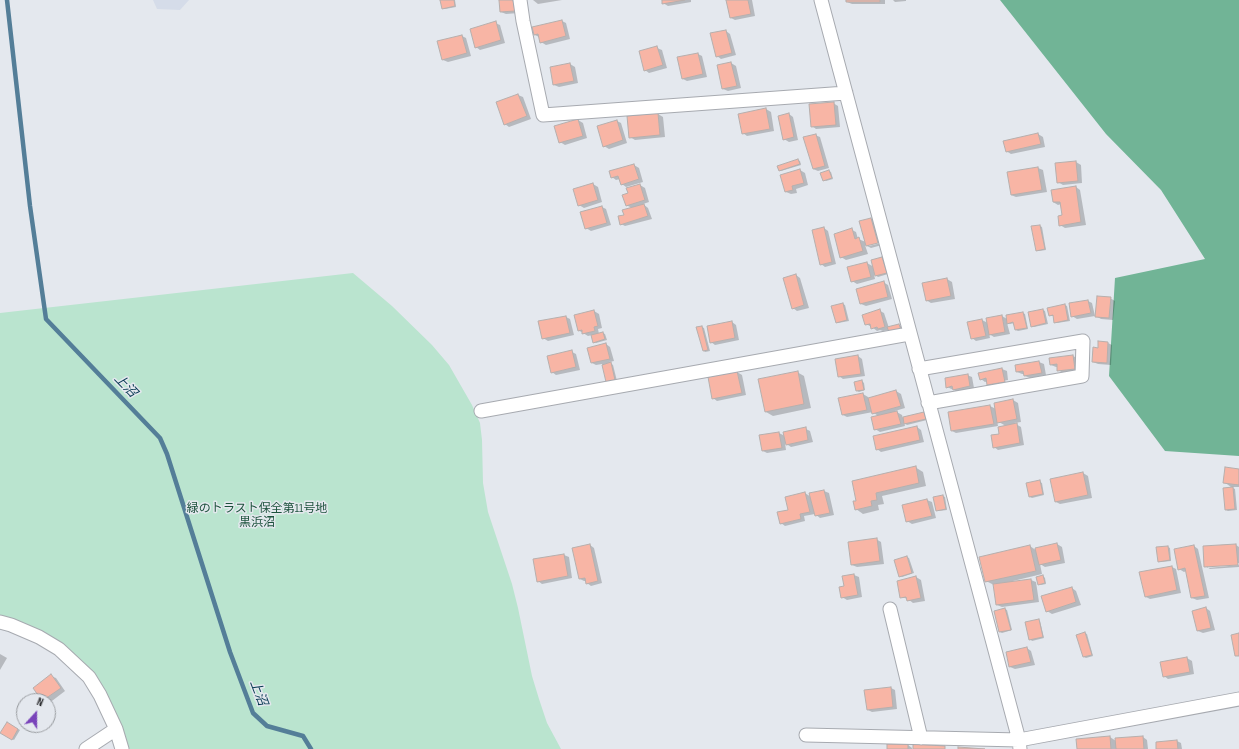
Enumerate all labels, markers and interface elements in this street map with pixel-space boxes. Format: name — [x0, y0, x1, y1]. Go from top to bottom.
water label: 上沼 — [110, 371, 140, 401]
park label: 緑のトラスト保全第11号地 黒浜沼 — [187, 502, 327, 530]
water label: 上沼 — [246, 678, 270, 708]
north arrow — [16, 693, 56, 733]
text: N — [35, 695, 45, 709]

